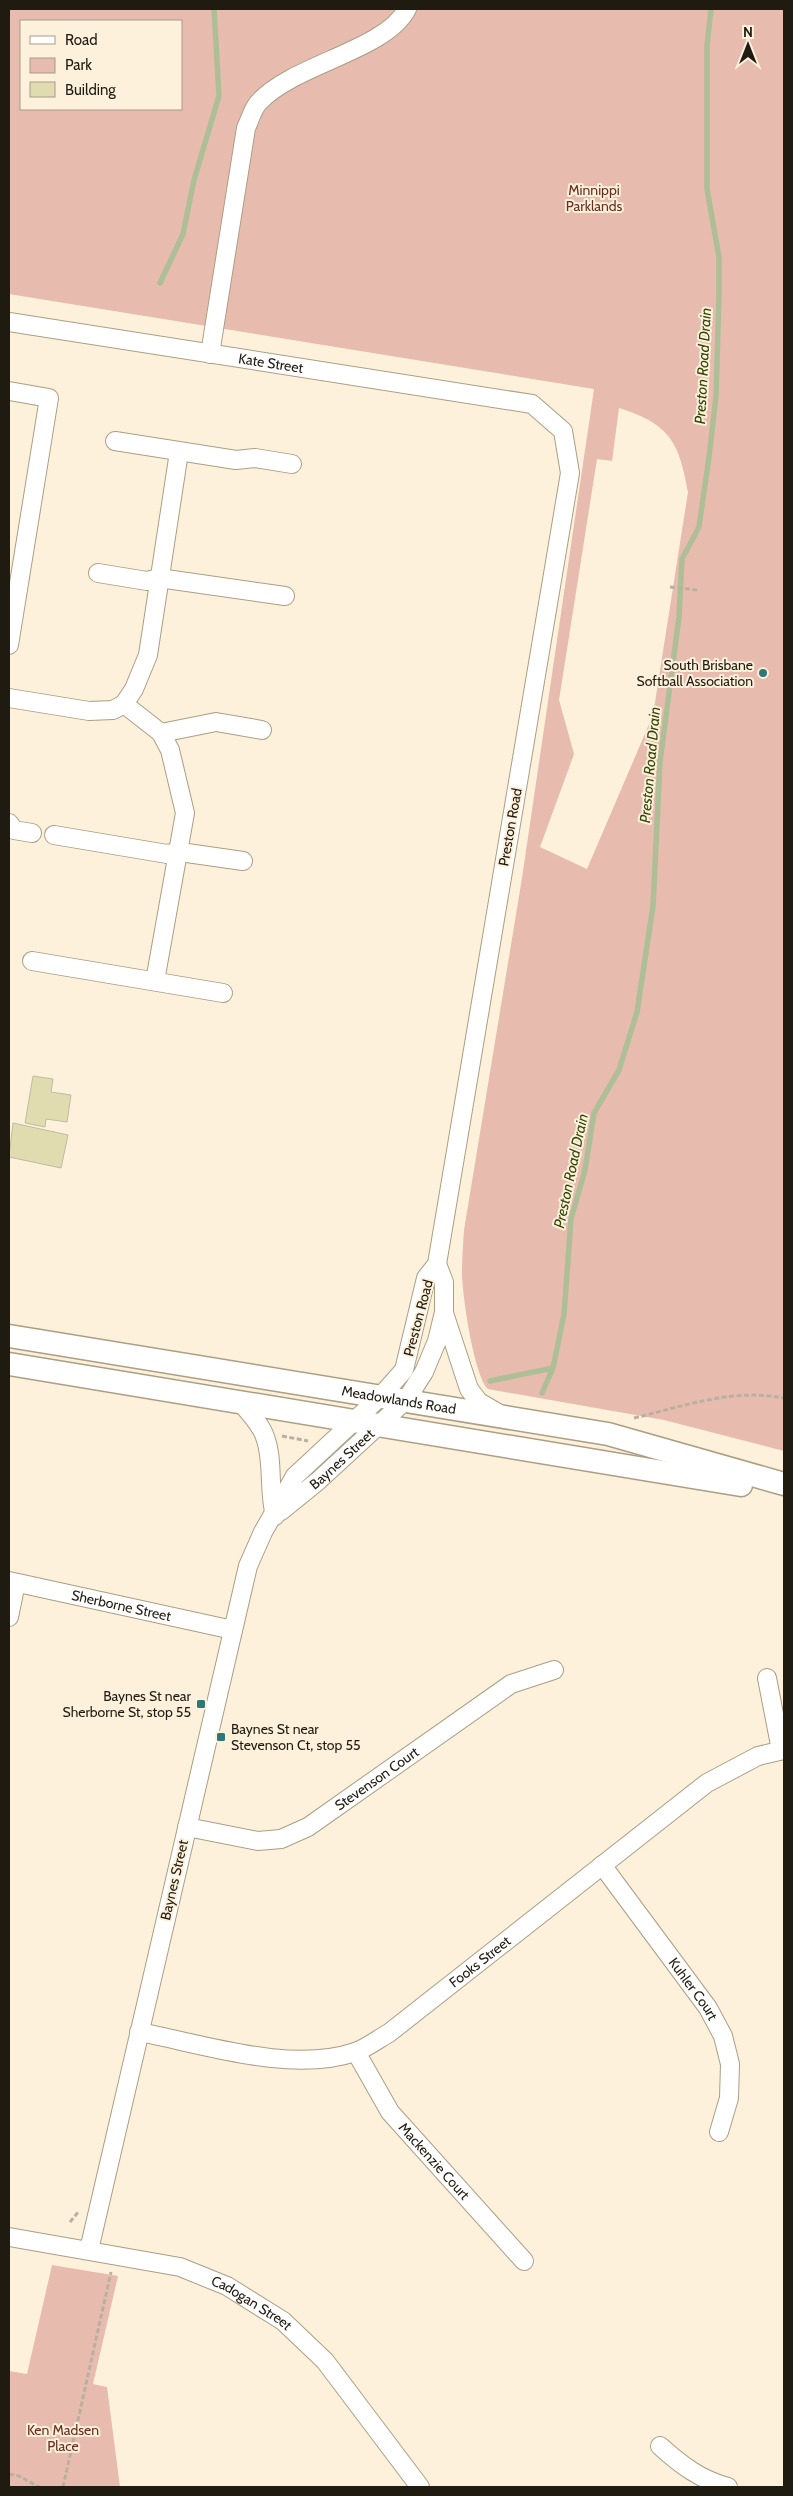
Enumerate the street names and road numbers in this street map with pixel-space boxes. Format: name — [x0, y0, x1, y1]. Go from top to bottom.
street label: Kate Street — [237, 349, 305, 377]
street label: Preston Road — [494, 787, 526, 867]
street label: Preston Road — [399, 1278, 437, 1358]
street label: Meadowlands Road — [340, 1382, 457, 1418]
street label: Baynes Street — [306, 1425, 378, 1493]
street label: Sherborne Street — [70, 1586, 173, 1625]
street label: Stevenson Court — [331, 1743, 422, 1814]
street label: Baynes Street — [156, 1838, 192, 1922]
street label: Fooks Street — [445, 1932, 514, 1991]
street label: Kuhler Court — [665, 1954, 722, 2024]
street label: Mackenzie Court — [395, 2119, 474, 2204]
street label: Cadogan Street — [209, 2272, 296, 2334]

